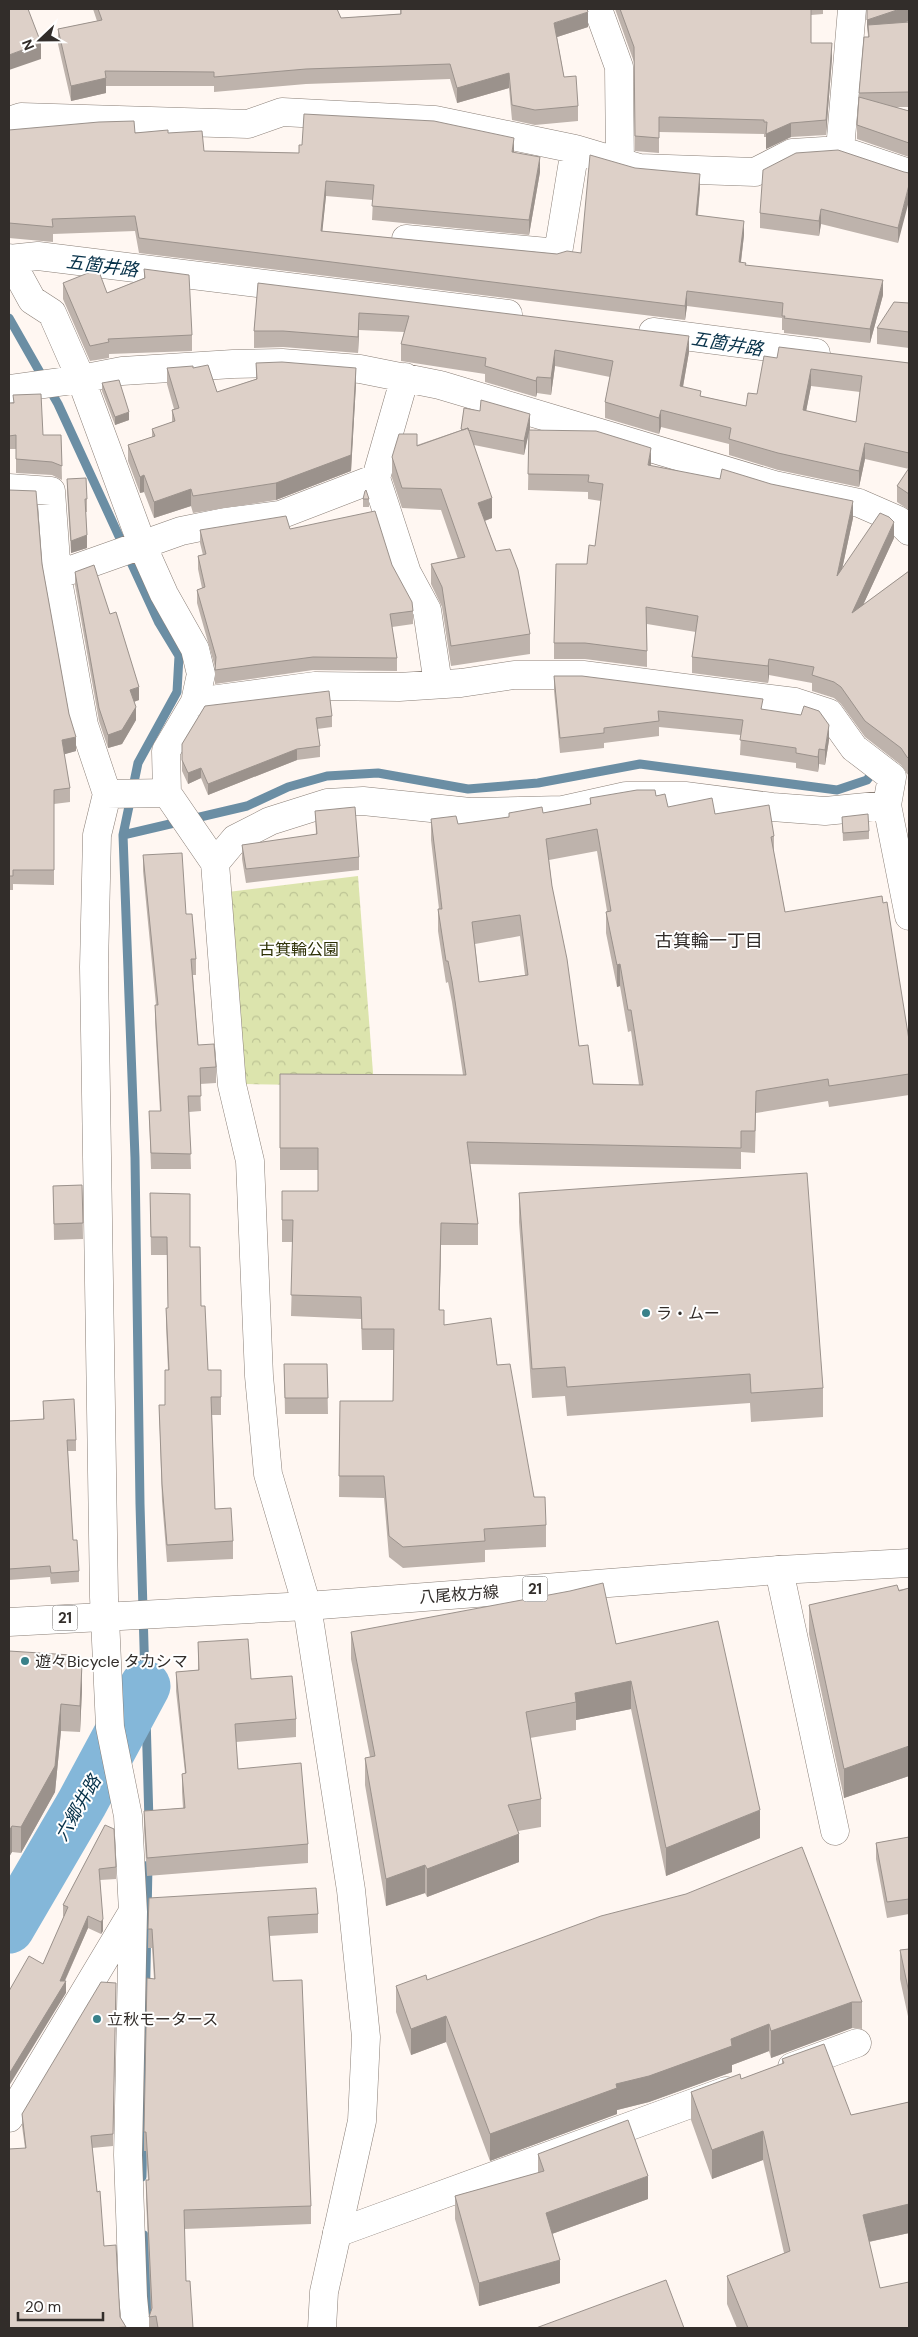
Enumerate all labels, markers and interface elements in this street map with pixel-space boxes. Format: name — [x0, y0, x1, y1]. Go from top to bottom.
north arrow — [15, 15, 65, 65]
text: N — [18, 37, 38, 53]
water label: 五箇井路 — [65, 250, 141, 283]
water label: 五箇井路 — [690, 327, 766, 362]
district label: 古箕輪一丁目 — [655, 929, 763, 953]
park label: 古箕輪公園 — [259, 939, 339, 960]
place label: ラ・ムー — [656, 1303, 720, 1324]
marker: ラ・ムー — [640, 1307, 652, 1319]
road number: 21 — [522, 1576, 548, 1602]
street label: 八尾枚方線 — [418, 1581, 500, 1608]
road number: 21 — [52, 1606, 78, 1630]
place label: 遊々Bicycle タカシマ — [35, 1651, 188, 1672]
marker: 遊々Bicycle タカシマ — [19, 1655, 31, 1667]
water label: 六郷井路 — [50, 1769, 107, 1845]
place label: 立秋モータース — [107, 2009, 218, 2030]
marker: 立秋モータース — [91, 2013, 103, 2025]
scale bar — [18, 2290, 102, 2322]
text: 20 m — [25, 2297, 61, 2317]

